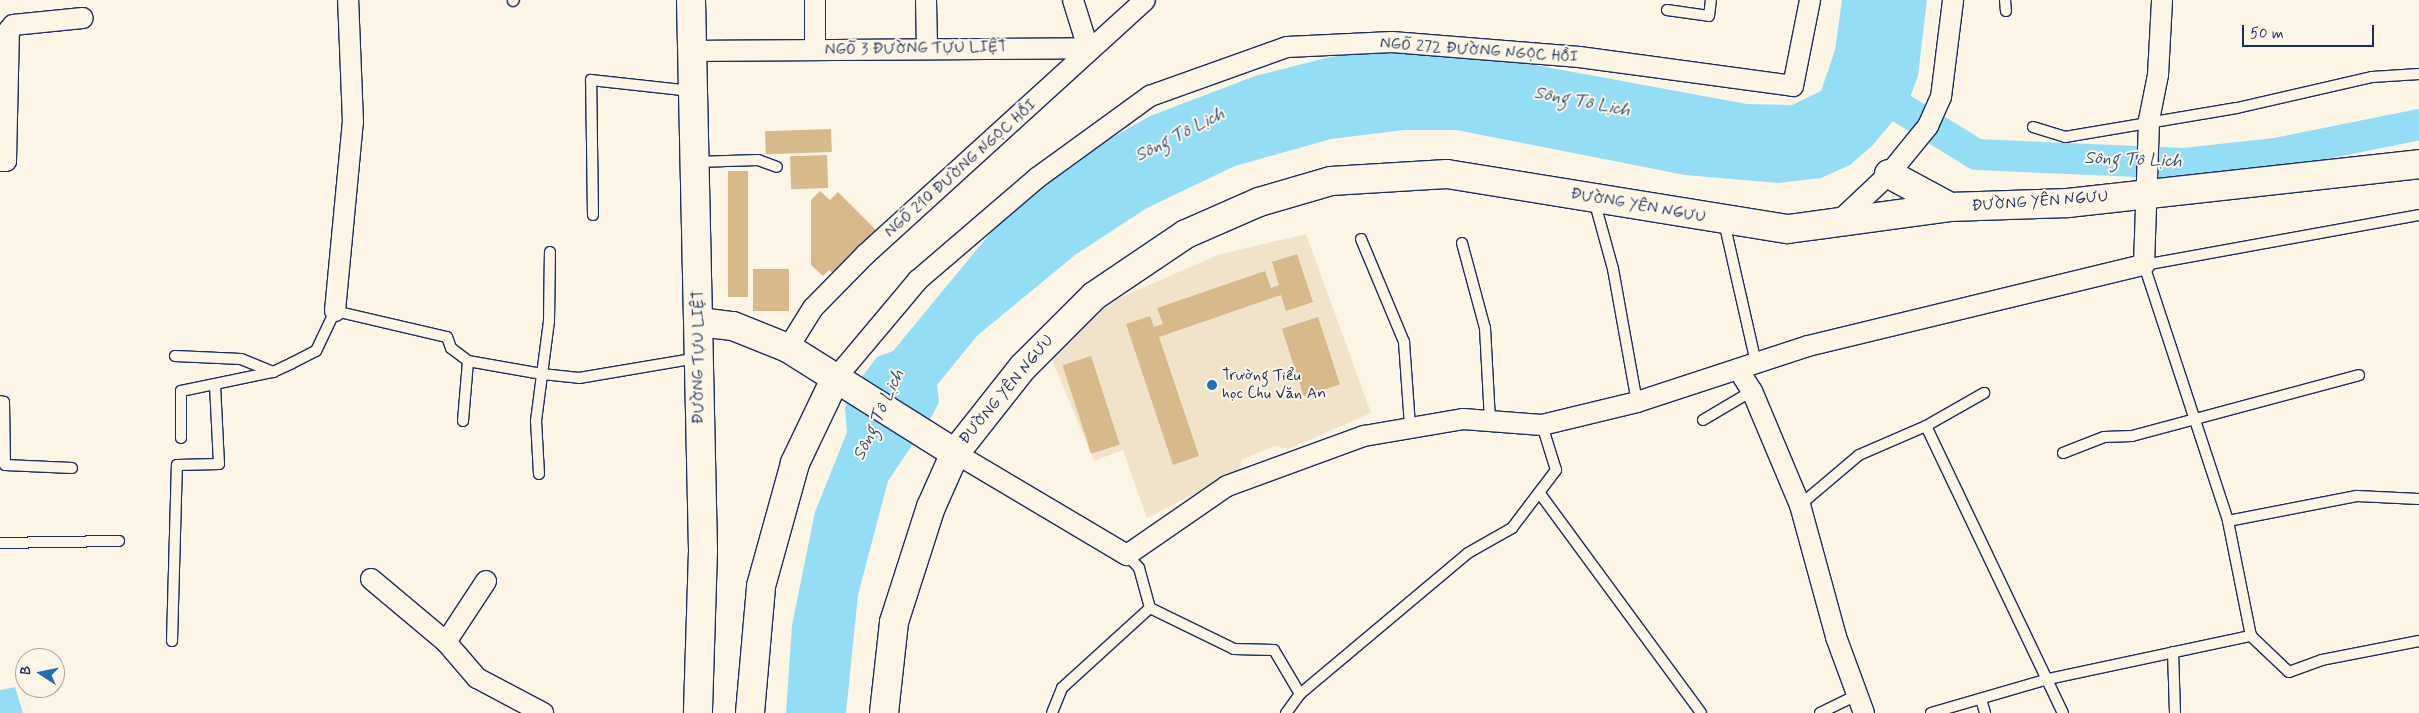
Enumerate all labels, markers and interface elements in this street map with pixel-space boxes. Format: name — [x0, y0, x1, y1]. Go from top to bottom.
scale bar — [2244, 15, 2376, 47]
text: 50 m — [2250, 24, 2284, 44]
street label: NGÕ 272 ĐƯỜNG NGỌC HỒI — [1378, 34, 1580, 68]
street label: NGÕ 3 ĐƯỜNG TỰU LIỆT — [826, 38, 1006, 60]
water label: Sông Tô Lịch — [1533, 82, 1631, 122]
street label: NGÕ 210 ĐƯỜNG NGỌC HỒI — [880, 95, 1042, 243]
water label: Sông Tô Lịch — [1132, 104, 1228, 166]
water label: Sông Tô Lịch — [2085, 148, 2181, 172]
street label: ĐƯỜNG YÊN NGƯU — [1569, 185, 1707, 227]
street label: ĐƯỜNG YÊN NGƯU — [1971, 188, 2109, 216]
street label: ĐƯỜNG TỰU LIỆT — [689, 291, 709, 423]
street label: ĐƯỜNG YÊN NGƯU — [955, 331, 1059, 449]
place label: Trường Tiểu học Chu Văn An — [1222, 366, 1328, 404]
water label: Sông Tô Lịch — [849, 367, 909, 463]
marker: Trường Tiểu học Chu Văn An — [1206, 379, 1218, 391]
north arrow — [15, 648, 65, 698]
text: B — [17, 664, 36, 676]

